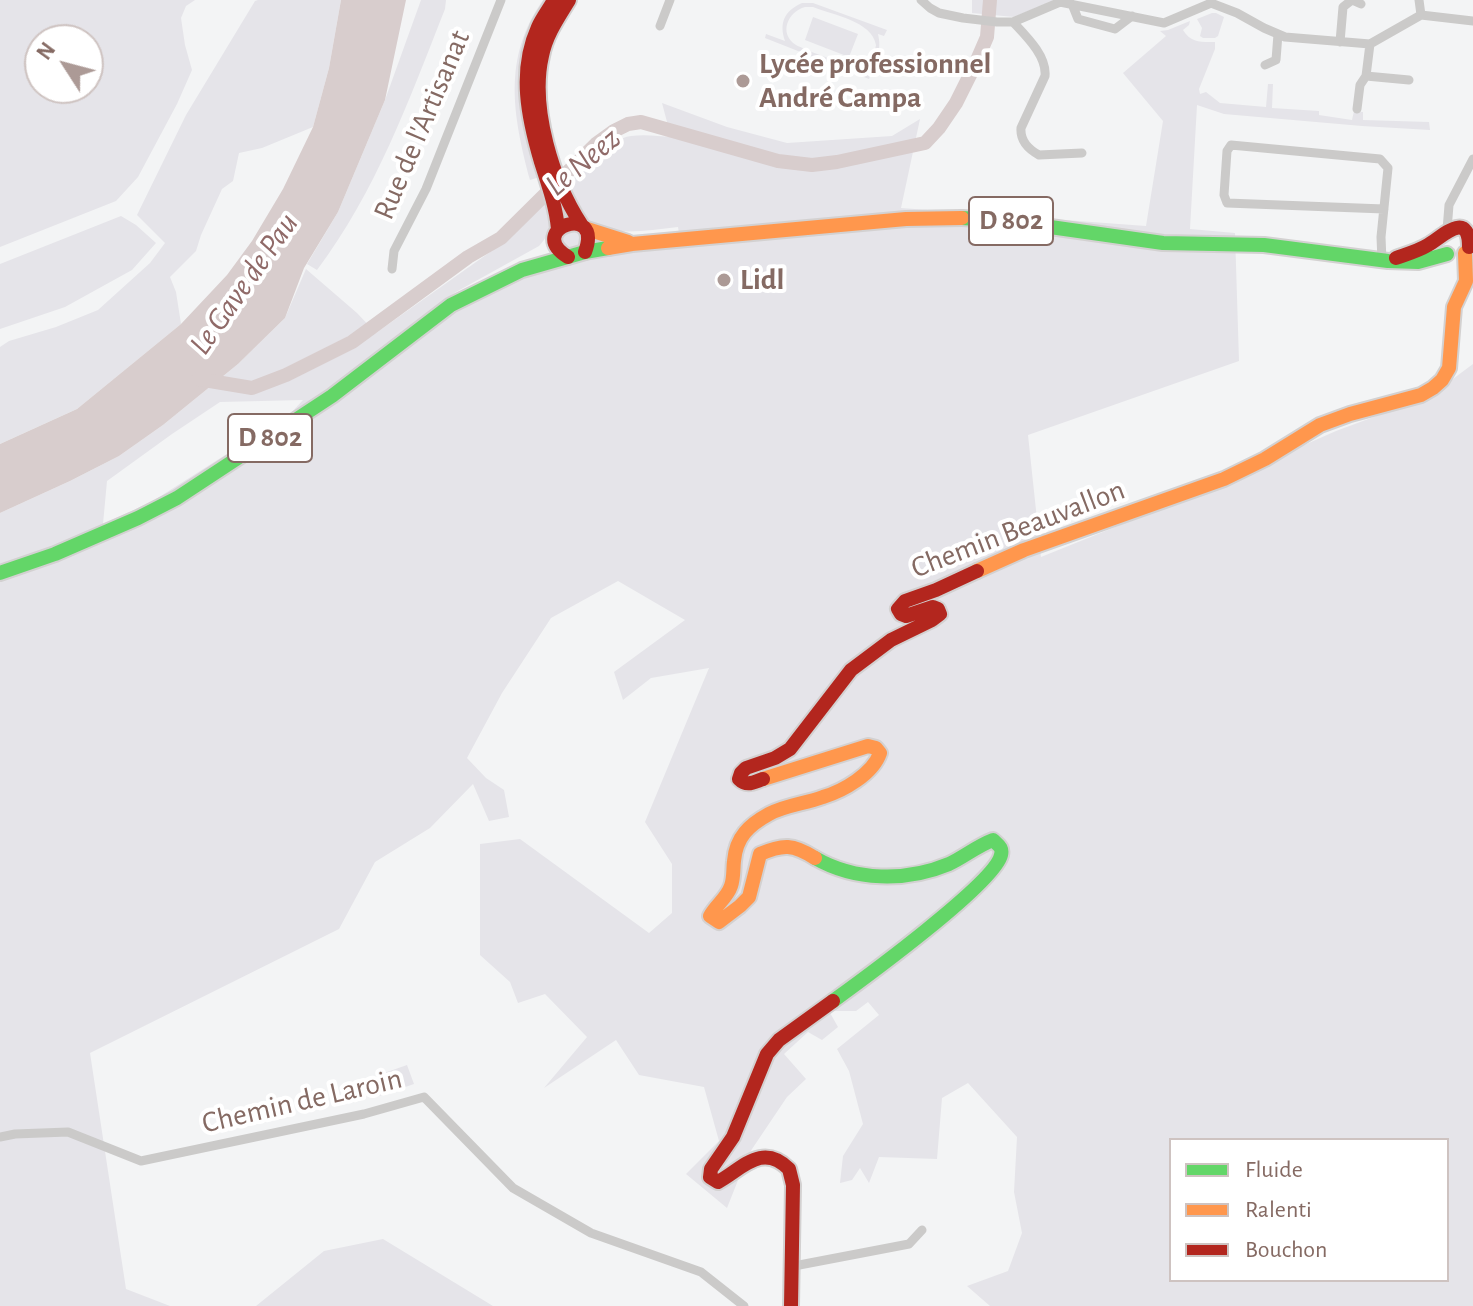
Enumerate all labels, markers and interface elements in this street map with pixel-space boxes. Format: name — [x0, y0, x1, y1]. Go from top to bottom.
north arrow — [24, 24, 104, 104]
street label: Rue de l'Artisanat — [366, 25, 478, 225]
text: N — [33, 38, 60, 64]
place label: Lycée professionnel André Campa — [759, 46, 991, 116]
marker: Lycée professionnel André Campa — [734, 72, 752, 90]
water label: Le Neez — [537, 119, 629, 205]
road number: D 802 — [969, 197, 1053, 245]
water label: Le Gave de Pau — [181, 206, 307, 362]
place label: Lidl — [740, 262, 784, 298]
marker: Lidl — [715, 271, 733, 289]
road number: D 802 — [228, 414, 312, 462]
street label: Chemin Beauvallon — [906, 472, 1130, 586]
street label: Chemin de Laroin — [198, 1060, 406, 1142]
legend — [1169, 1138, 1449, 1282]
text: Fluide — [1245, 1158, 1303, 1182]
text: Ralenti — [1245, 1198, 1312, 1222]
text: Bouchon — [1245, 1238, 1327, 1262]

